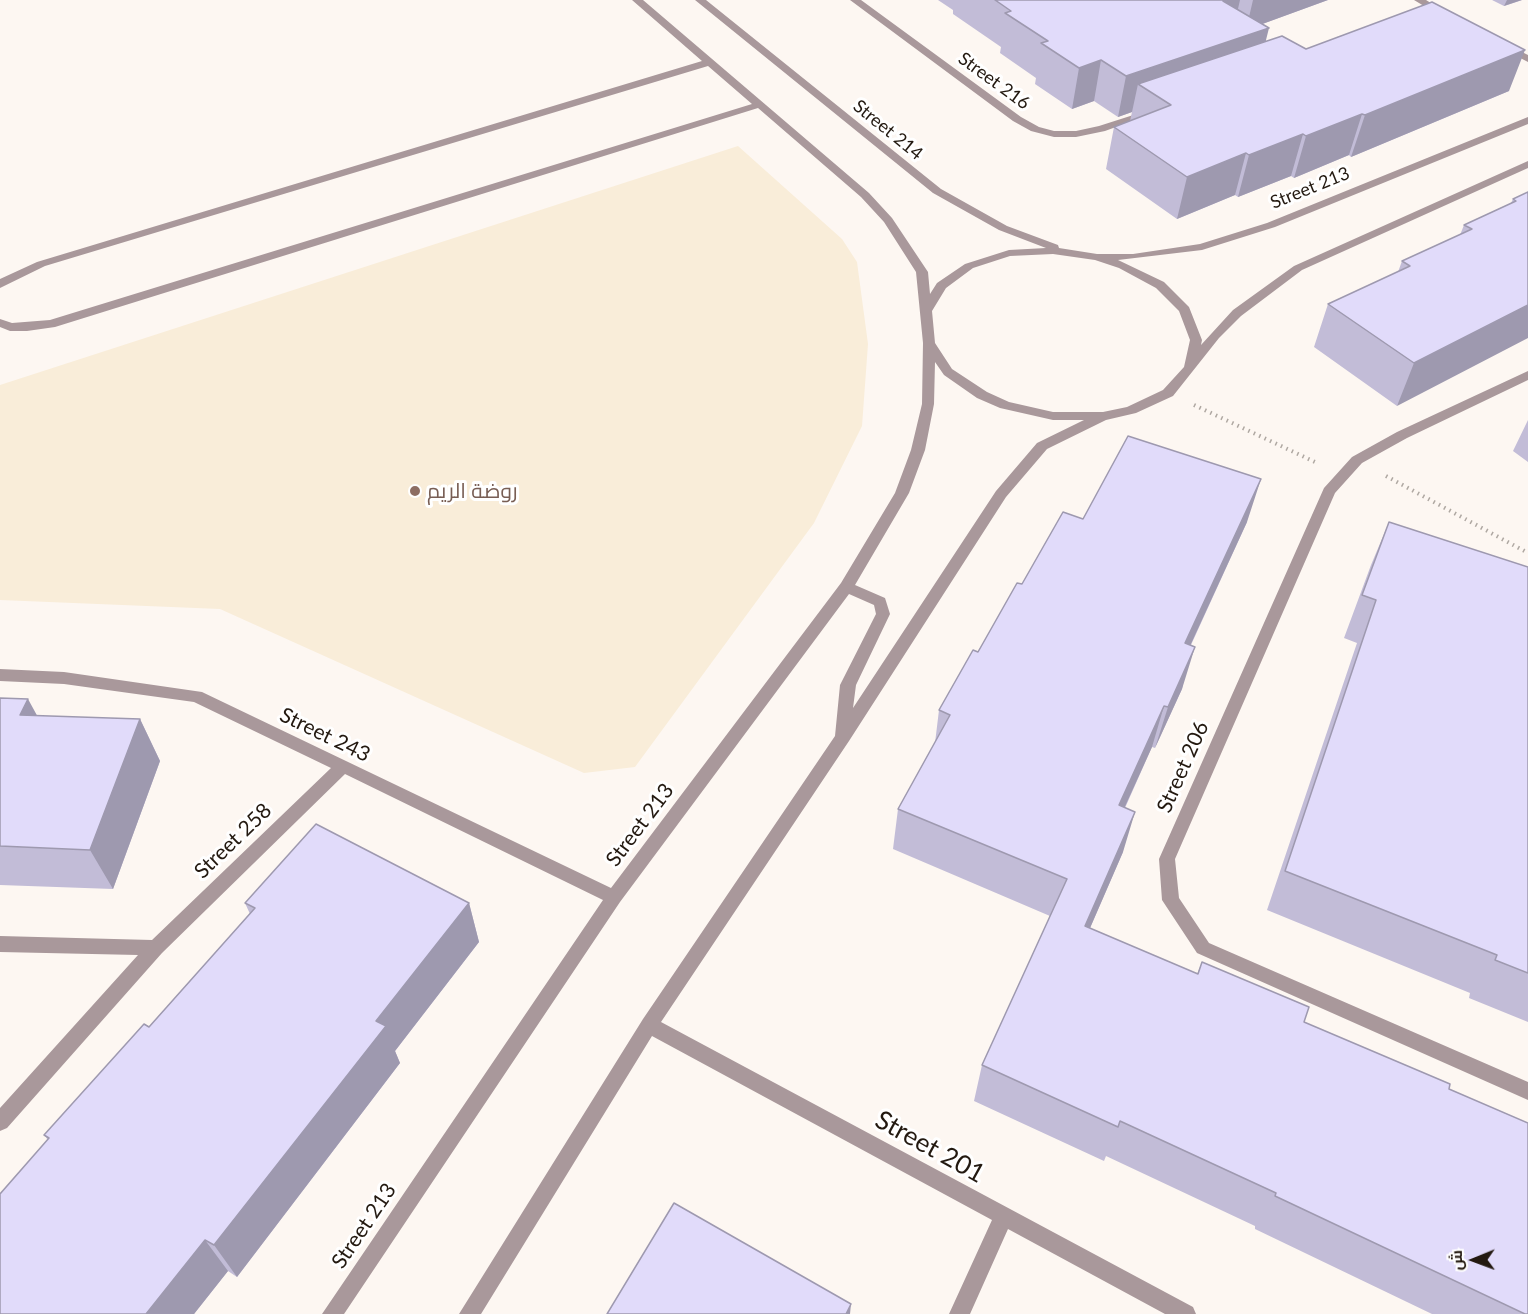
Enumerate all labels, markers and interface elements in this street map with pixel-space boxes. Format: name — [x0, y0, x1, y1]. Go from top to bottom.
street label: Street 216 — [954, 48, 1034, 114]
street label: Street 214 — [849, 95, 927, 165]
street label: Street 213 — [1267, 162, 1353, 214]
place label: روضة الريم — [427, 478, 518, 504]
marker: روضة الريم — [408, 484, 422, 498]
street label: Street 243 — [276, 702, 374, 768]
street label: Street 206 — [1152, 717, 1214, 817]
street label: Street 213 — [601, 779, 679, 871]
street label: Street 258 — [189, 798, 277, 884]
street label: Street 201 — [870, 1104, 990, 1190]
street label: Street 213 — [326, 1179, 402, 1273]
north arrow — [1444, 1230, 1504, 1290]
text: ش — [1446, 1250, 1465, 1271]

